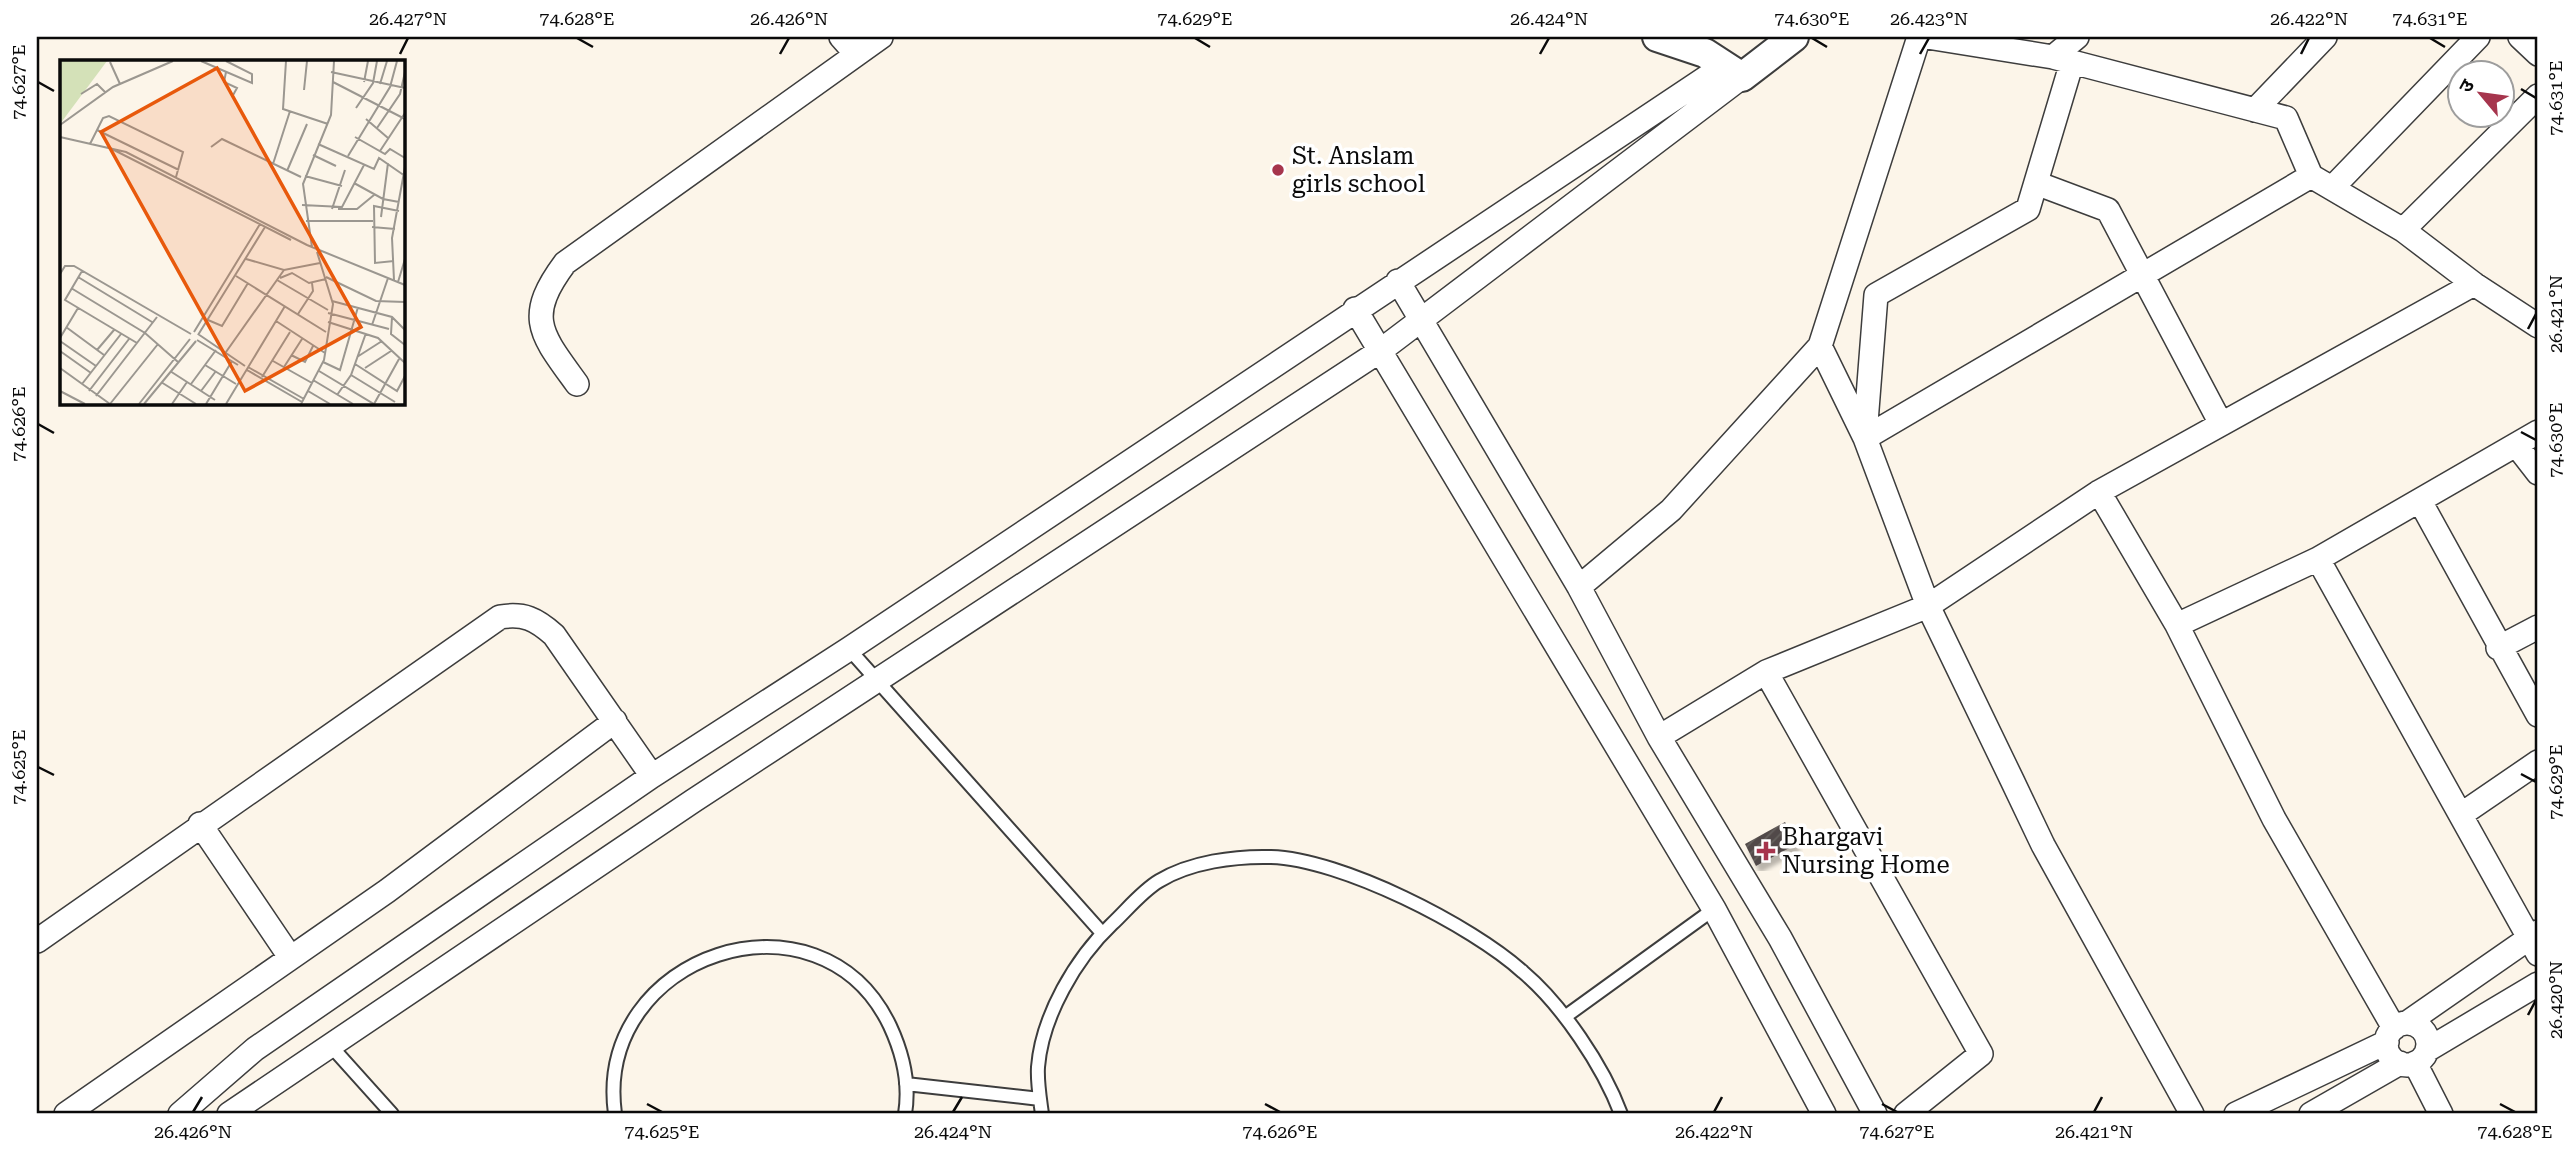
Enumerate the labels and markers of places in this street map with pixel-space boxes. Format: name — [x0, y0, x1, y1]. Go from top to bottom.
place label: St. Anslam girls school — [1292, 142, 1425, 198]
marker: St. Anslam girls school — [1270, 162, 1286, 178]
place label: Bhargavi Nursing Home — [1782, 823, 1950, 879]
marker: Bhargavi Nursing Home — [1756, 841, 1776, 861]

